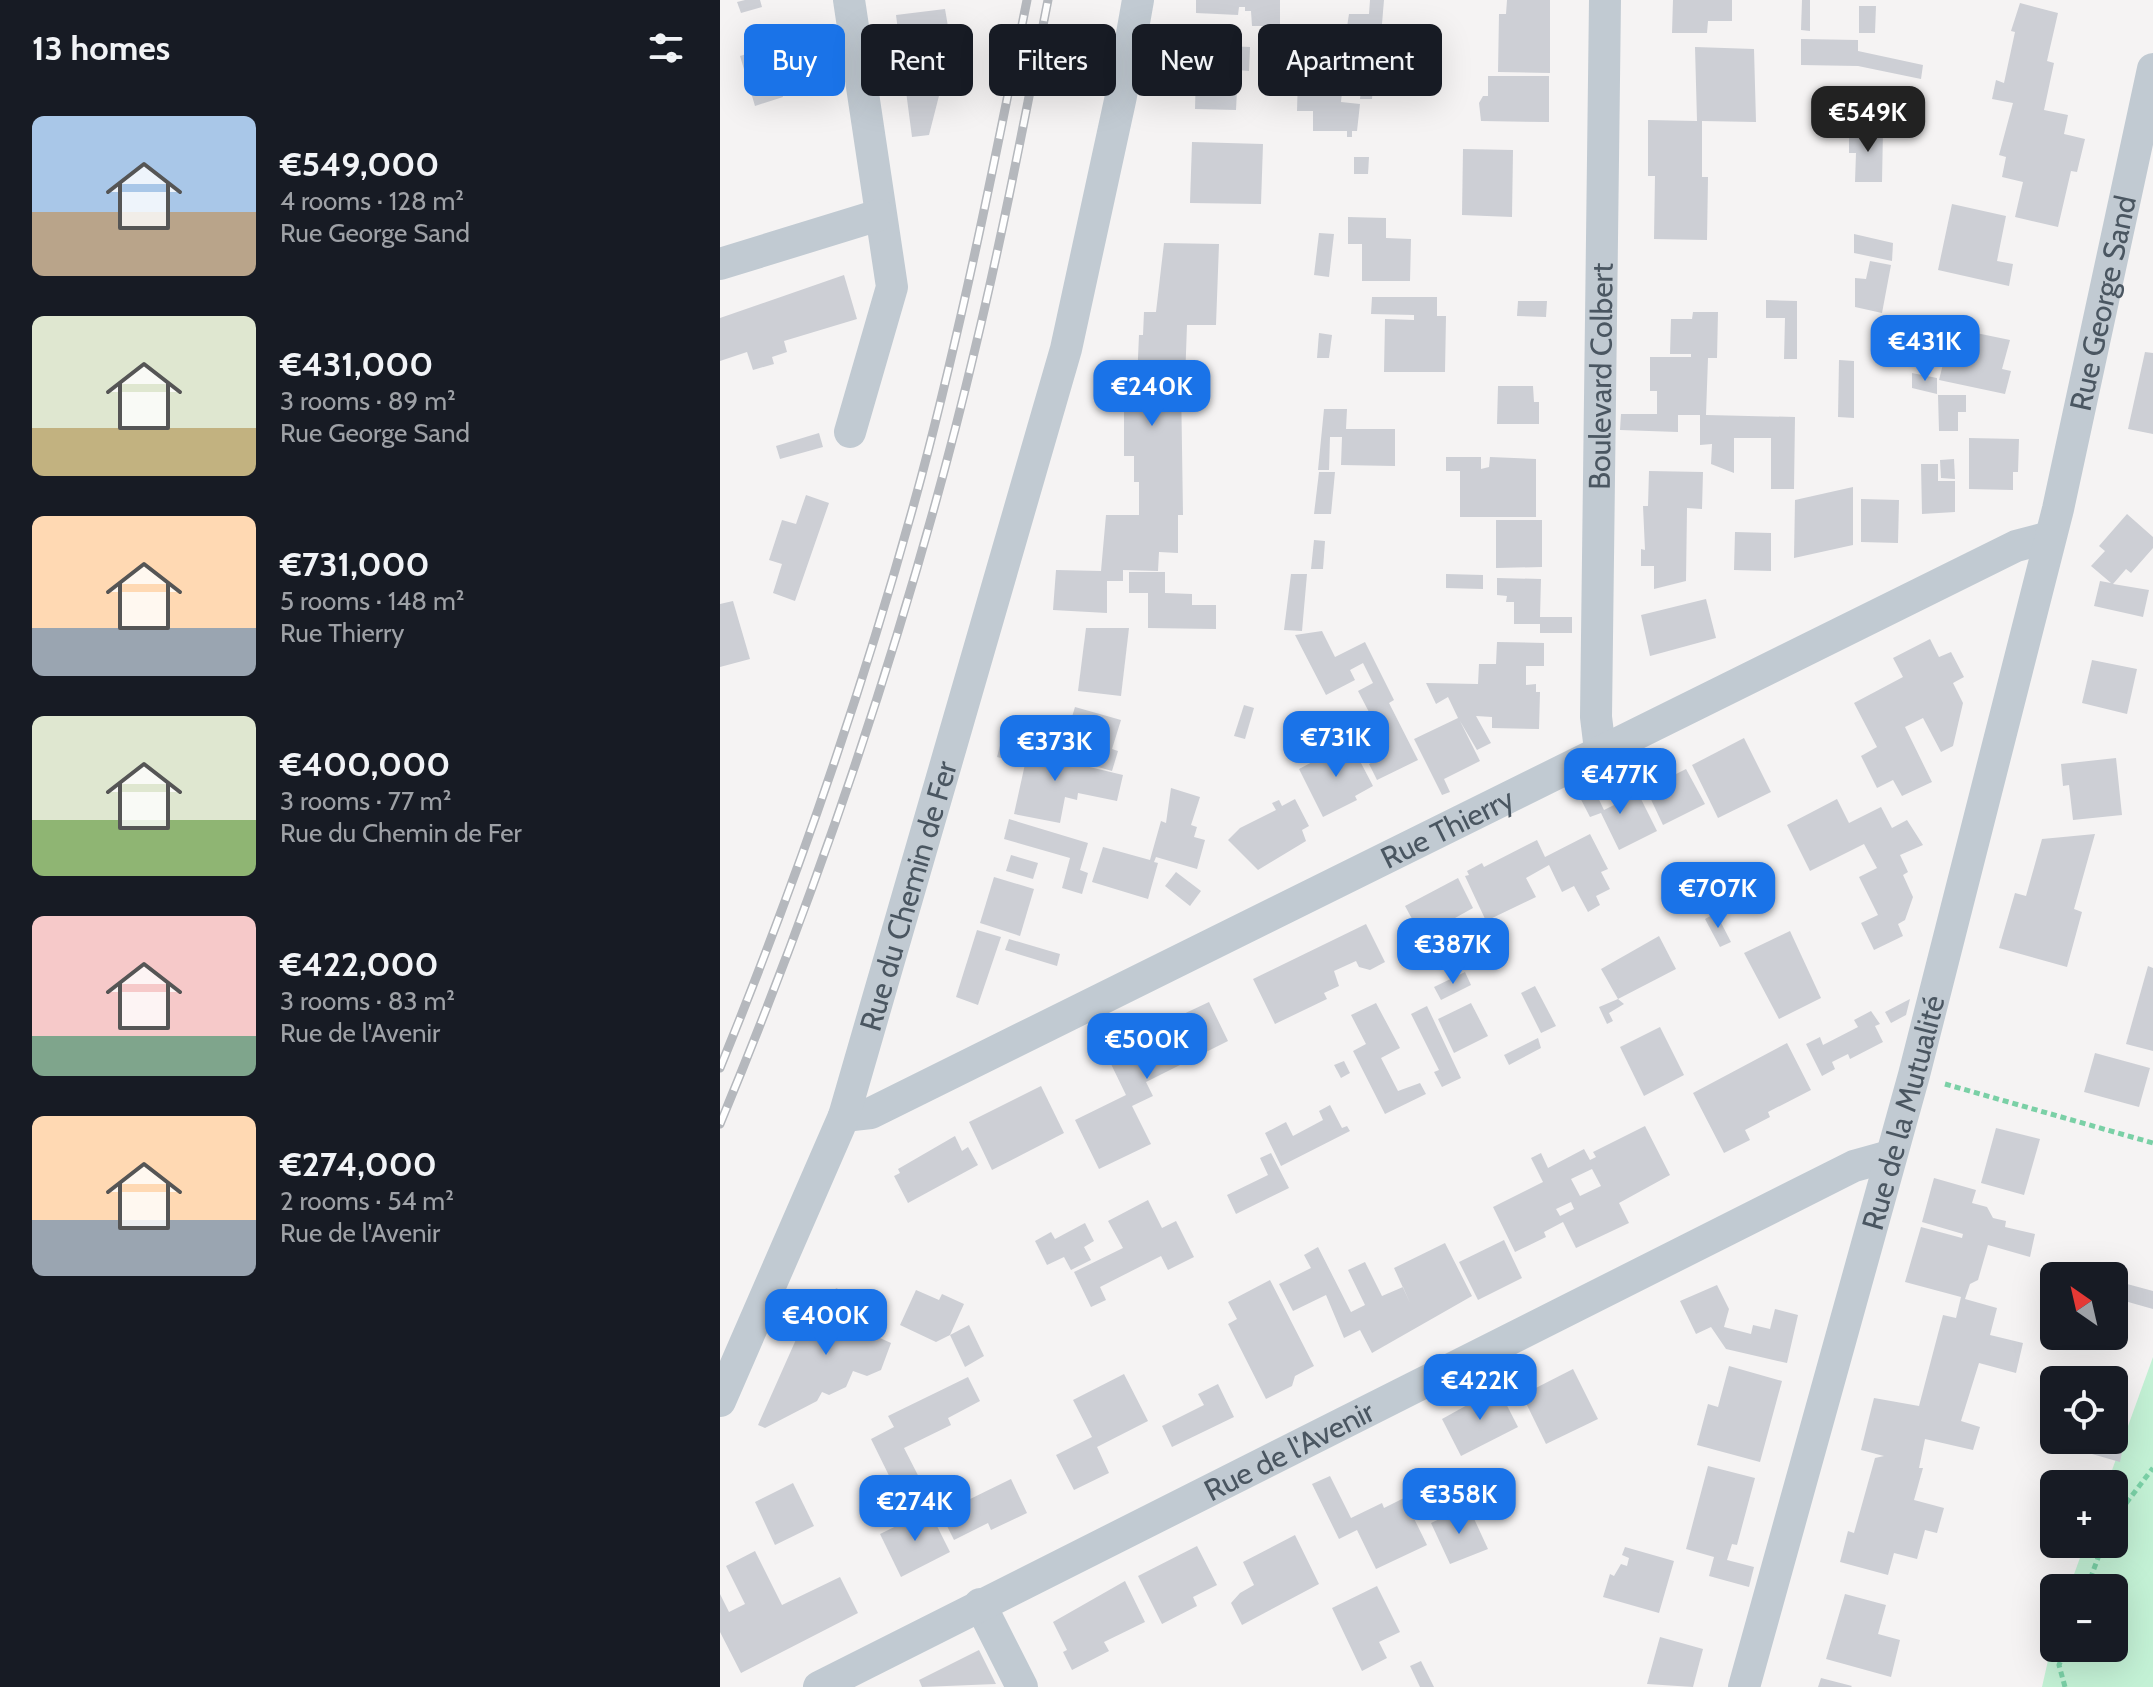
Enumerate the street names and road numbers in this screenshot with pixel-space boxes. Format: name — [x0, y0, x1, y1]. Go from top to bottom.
street label: Rue George Sand — [2061, 192, 2144, 414]
street label: Boulevard Colbert — [1580, 262, 1620, 490]
street label: Rue du Chemin de Fer — [851, 756, 964, 1035]
street label: Rue Thierry — [1375, 779, 1520, 876]
street label: Rue de la Mutualité — [1853, 991, 1952, 1234]
street label: Rue de l'Avenir — [1198, 1392, 1380, 1509]

